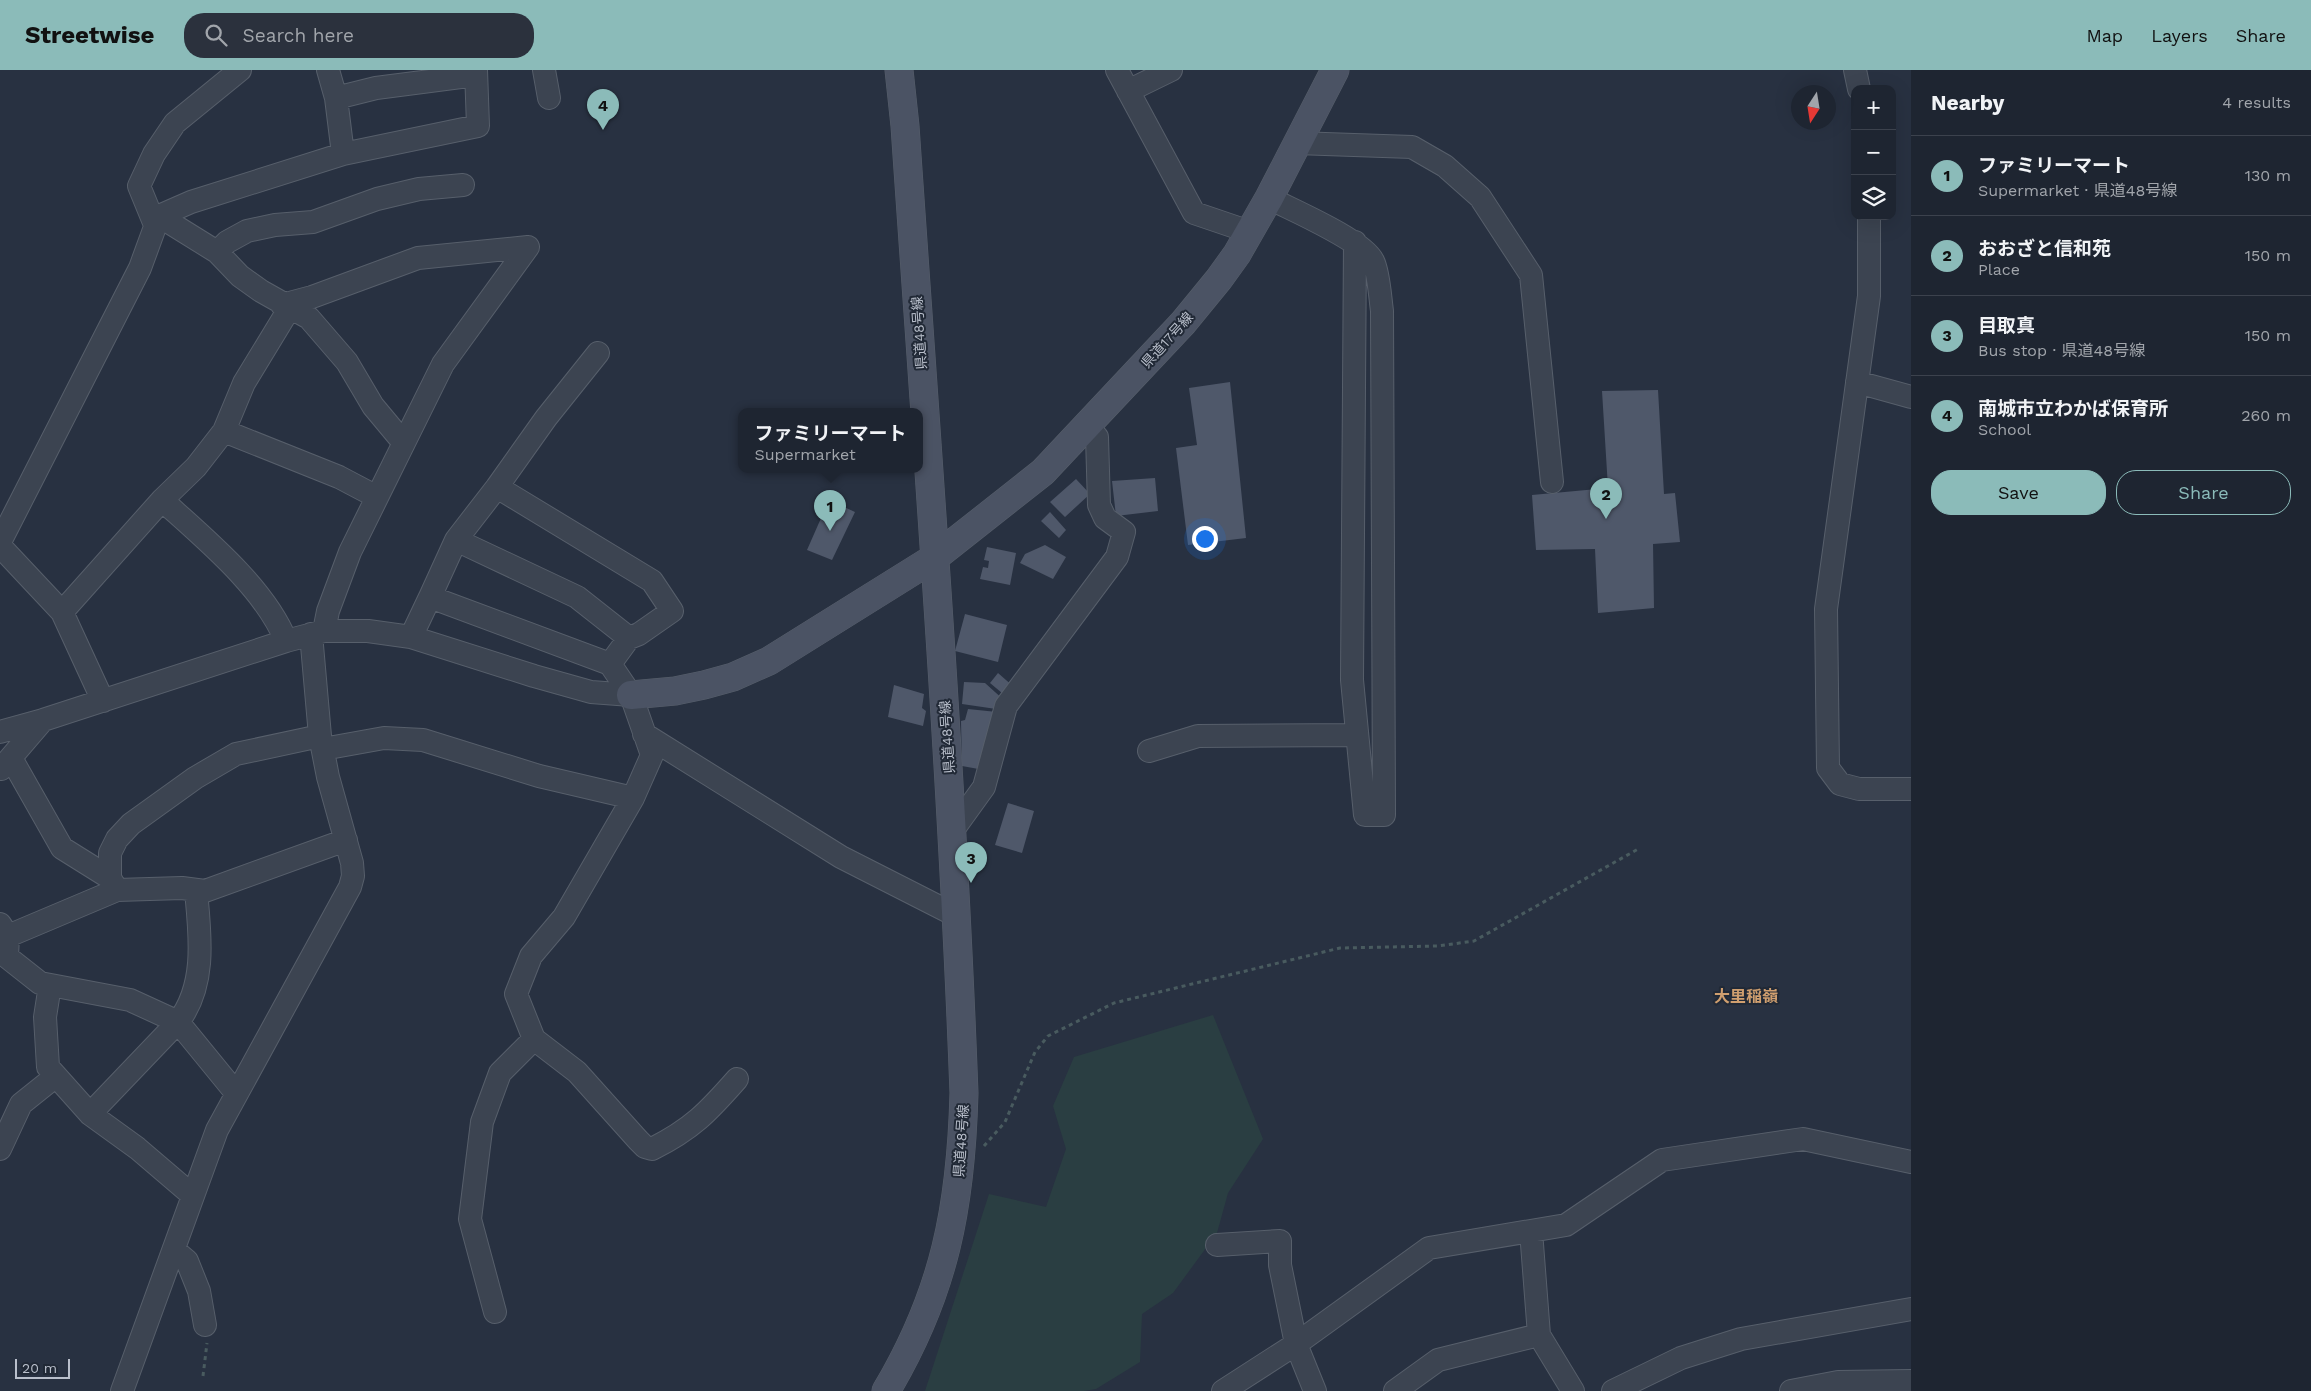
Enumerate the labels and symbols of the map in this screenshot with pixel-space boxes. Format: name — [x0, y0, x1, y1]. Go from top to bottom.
north arrow — [1791, 85, 1836, 130]
pin: 4 — [587, 89, 619, 130]
street label: 県道48号線 — [908, 296, 930, 370]
street label: 県道17号線 — [1138, 309, 1196, 371]
pin: 2 — [1590, 478, 1622, 519]
pin: 1 — [814, 490, 846, 531]
your location — [1192, 526, 1218, 552]
street label: 県道48号線 — [936, 700, 958, 774]
pin: 3 — [955, 842, 987, 883]
district label: 大里稲嶺 — [1714, 987, 1778, 1006]
street label: 県道48号線 — [950, 1104, 972, 1178]
scale bar — [15, 1356, 70, 1379]

